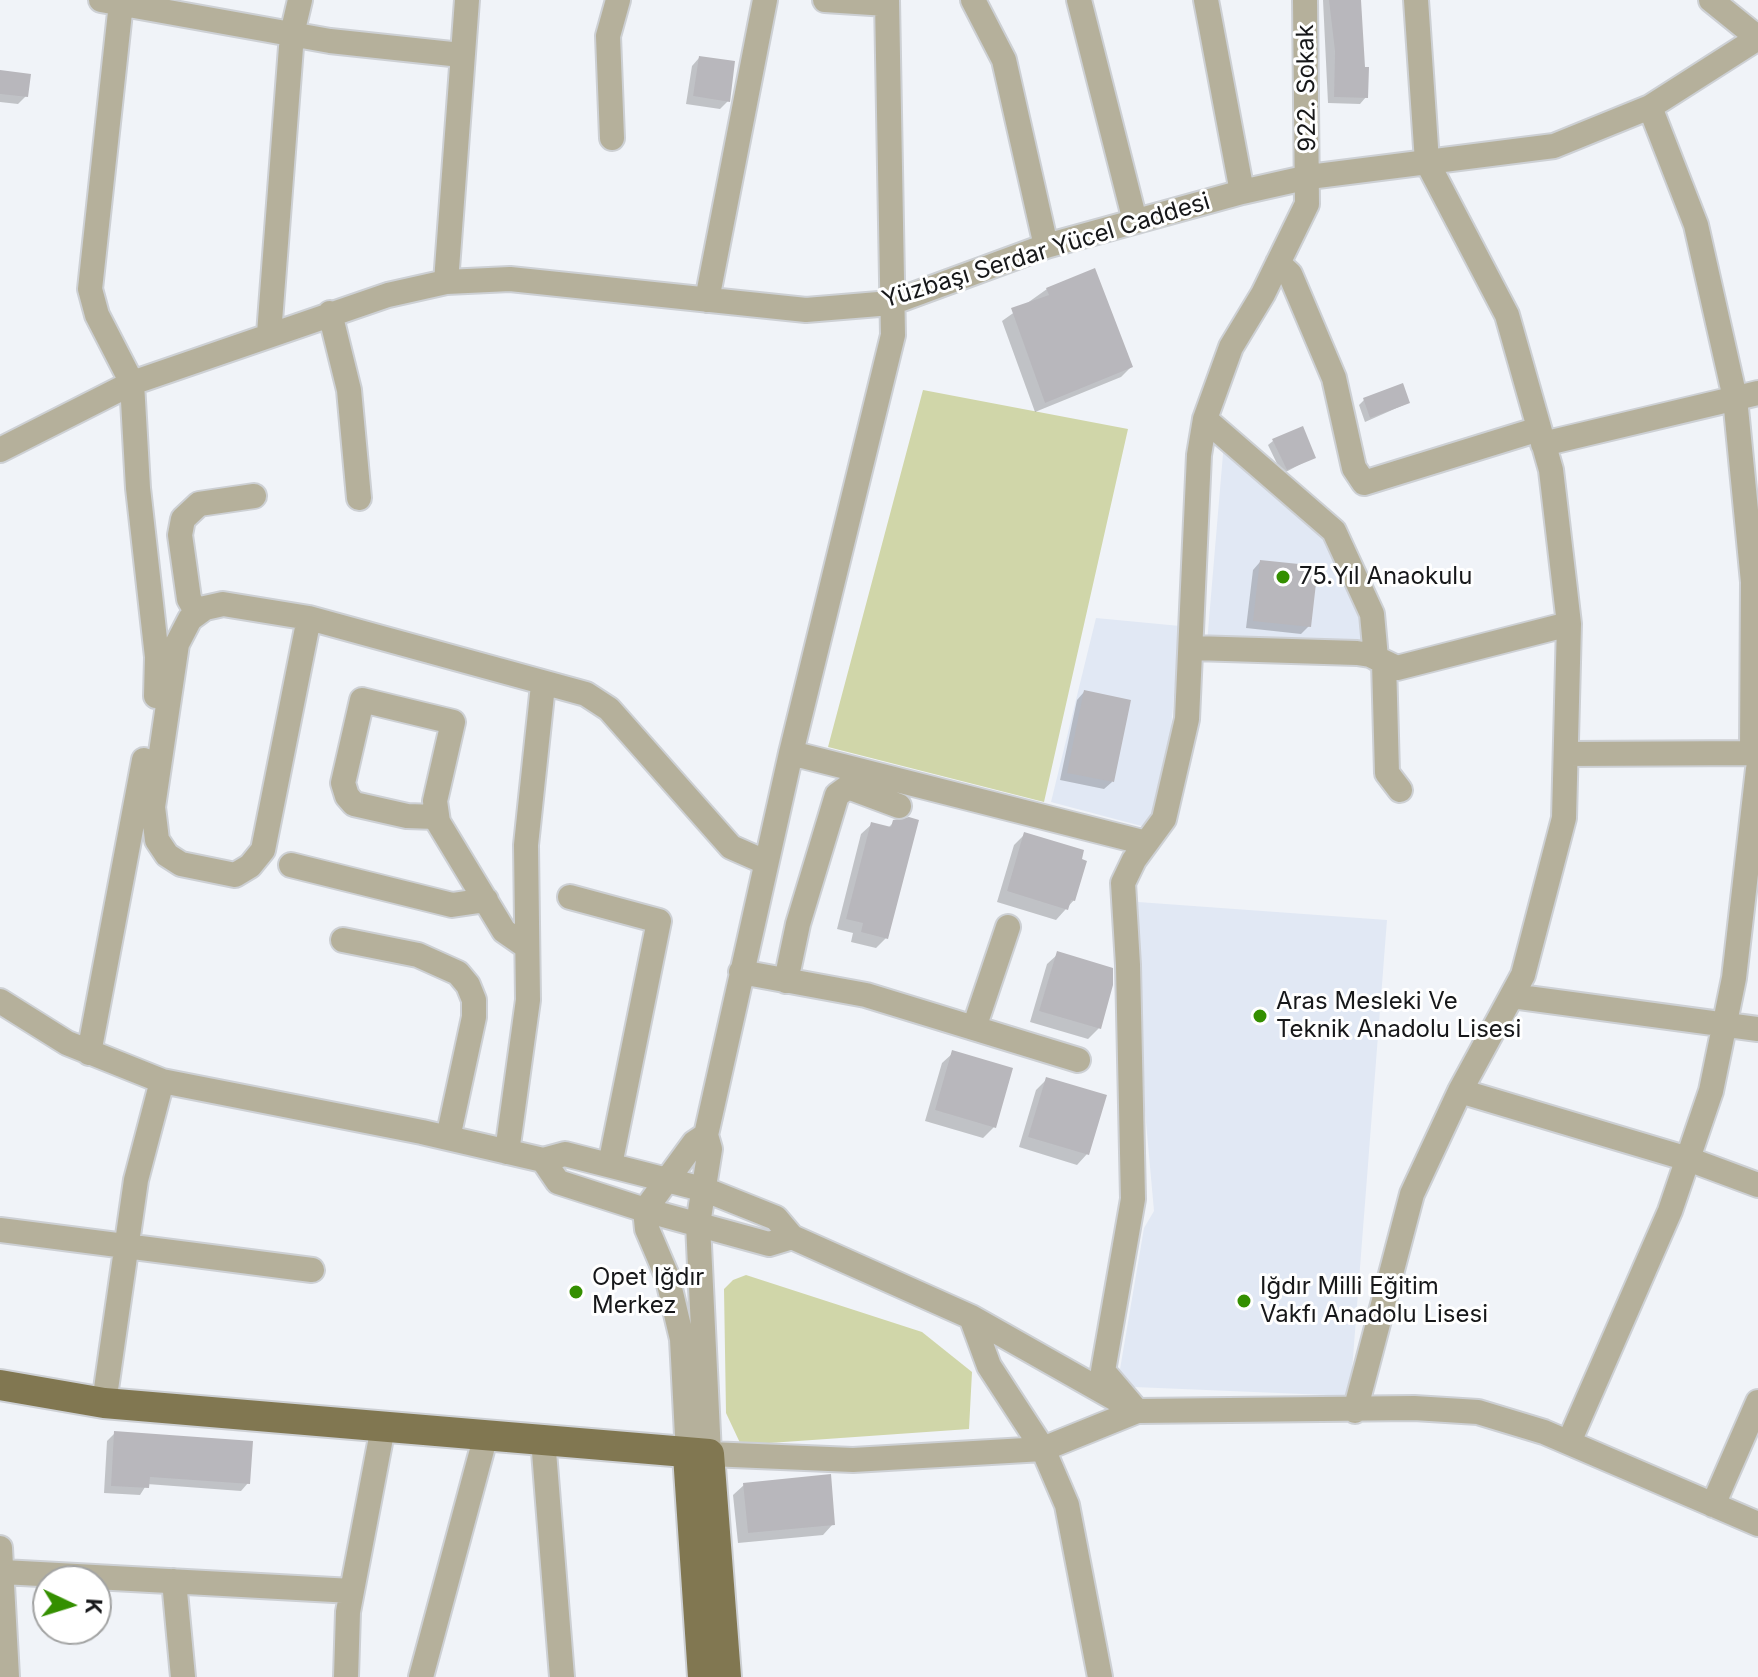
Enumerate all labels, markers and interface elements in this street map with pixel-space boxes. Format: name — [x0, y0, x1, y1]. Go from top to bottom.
street label: 922. Sokak — [1291, 24, 1323, 152]
street label: Yüzbaşı Serdar Yücel Caddesi — [879, 187, 1213, 315]
place label: 75.Yıl Anaokulu — [1299, 563, 1472, 591]
marker: 75.Yıl Anaokulu — [1274, 568, 1292, 586]
place label: Aras Mesleki Ve Teknik Anadolu Lisesi — [1276, 988, 1521, 1044]
marker: Aras Mesleki Ve Teknik Anadolu Lisesi — [1251, 1007, 1269, 1025]
place label: Opet Iğdır Merkez — [592, 1264, 704, 1320]
place label: Iğdır Milli Eğitim Vakfı Anadolu Lisesi — [1260, 1273, 1488, 1329]
marker: Opet Iğdır Merkez — [567, 1283, 585, 1301]
marker: Iğdır Milli Eğitim Vakfı Anadolu Lisesi — [1235, 1292, 1253, 1310]
north arrow — [32, 1565, 112, 1645]
text: K — [80, 1598, 107, 1615]

